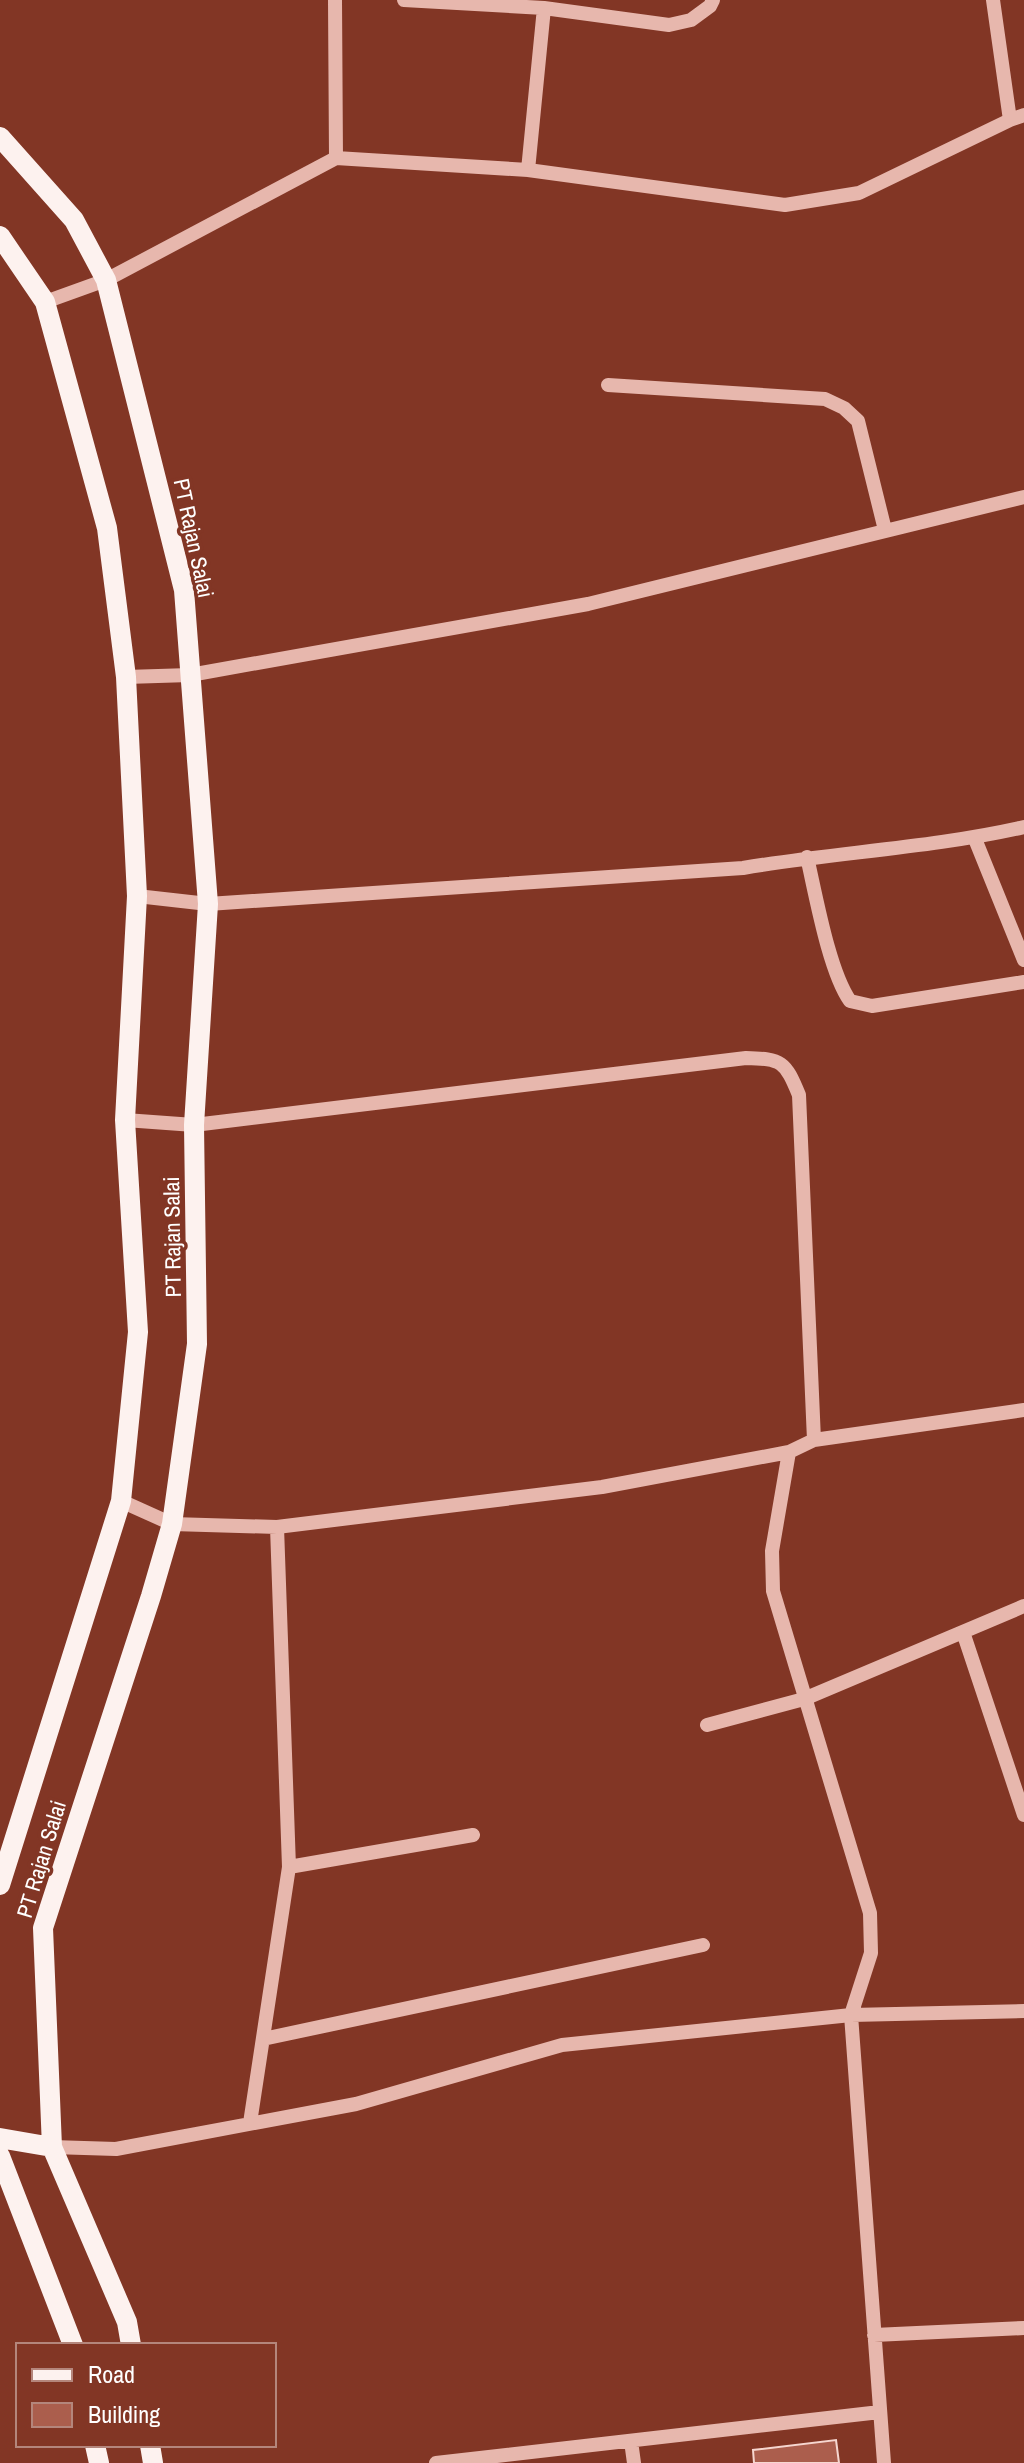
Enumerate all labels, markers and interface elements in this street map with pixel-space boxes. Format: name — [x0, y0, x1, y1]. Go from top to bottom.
street label: PT Rajan Salai — [167, 476, 221, 600]
street label: PT Rajan Salai — [156, 1176, 188, 1298]
street label: PT Rajan Salai — [9, 1797, 73, 1921]
legend — [16, 2343, 276, 2447]
text: Road — [88, 2358, 135, 2390]
text: Building — [88, 2398, 160, 2430]

